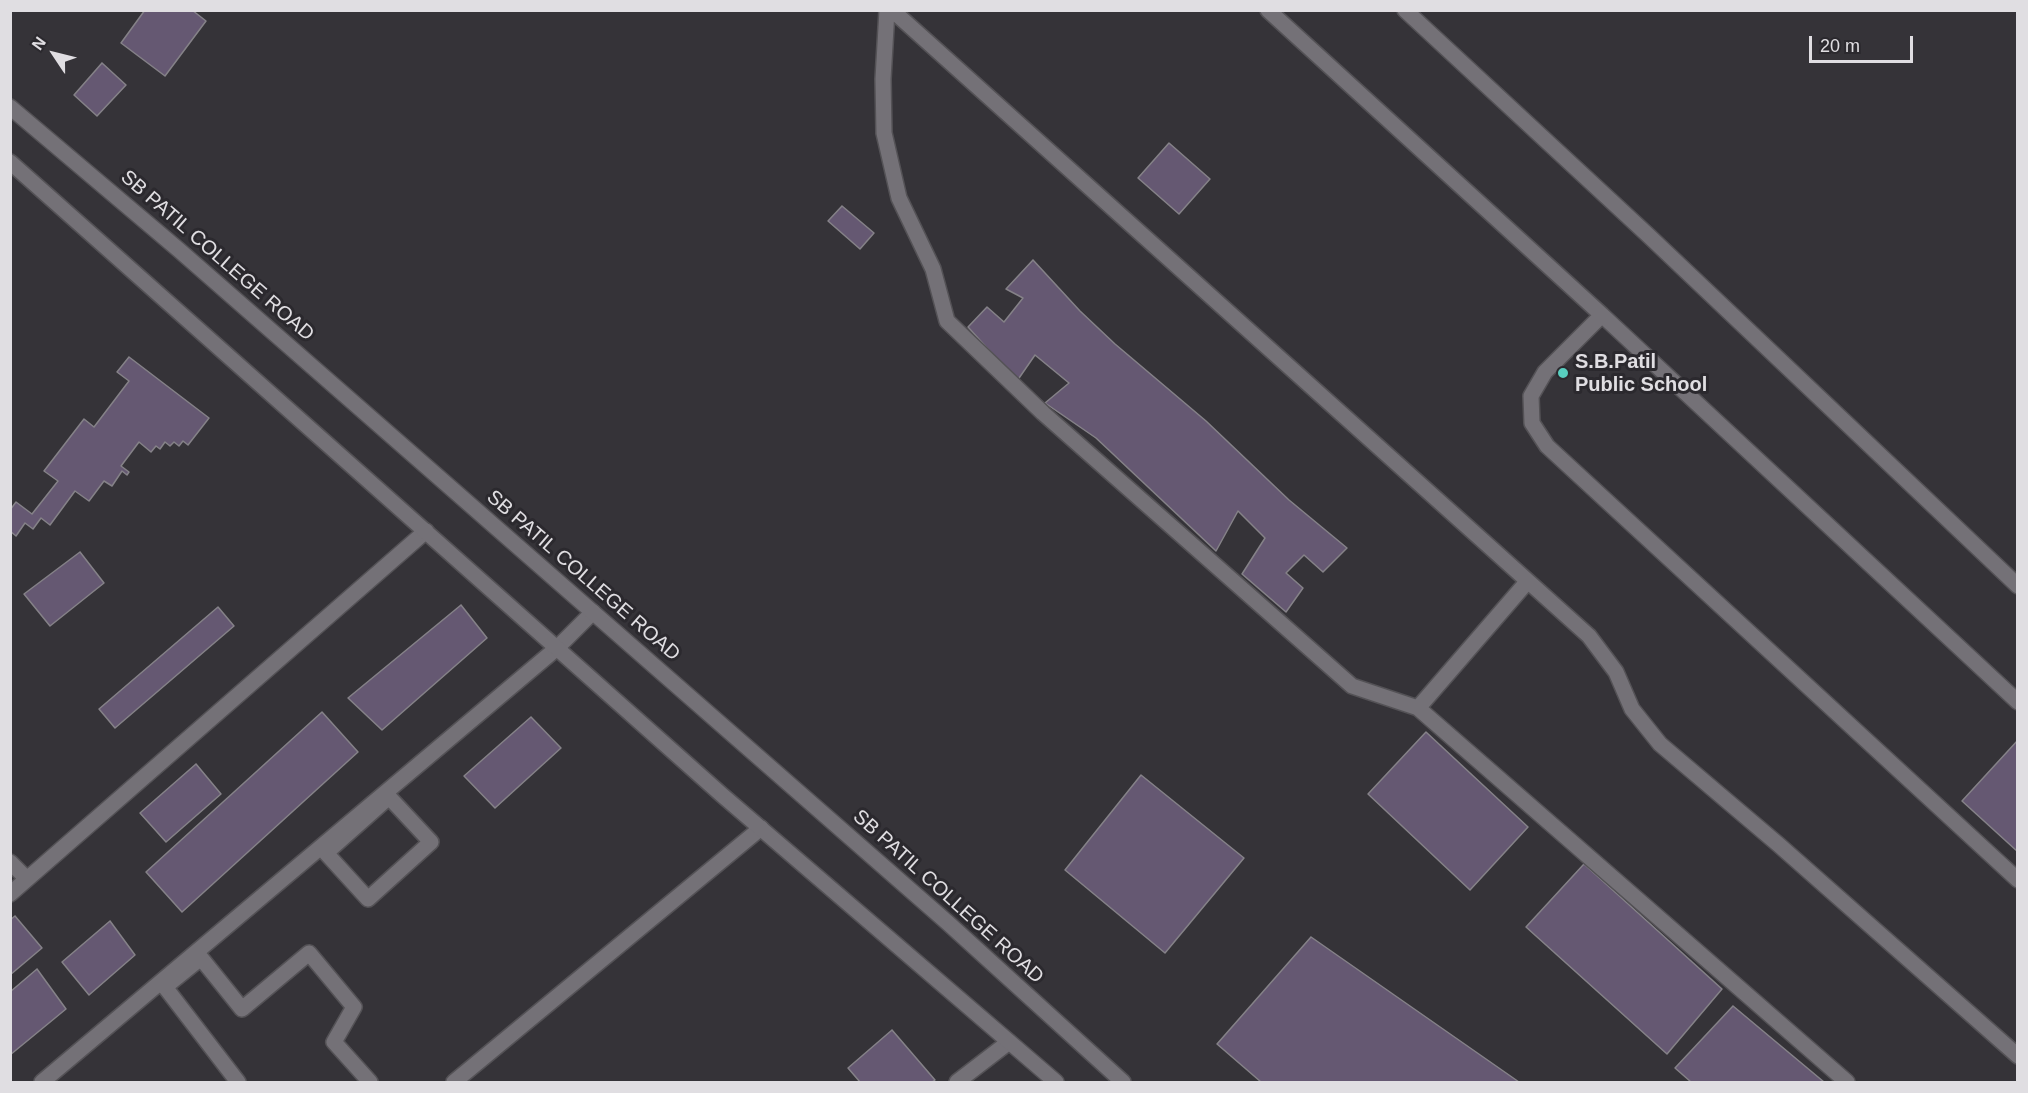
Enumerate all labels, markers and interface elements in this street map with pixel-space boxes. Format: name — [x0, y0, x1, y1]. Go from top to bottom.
north arrow — [24, 24, 84, 84]
scale bar — [1812, 24, 1916, 62]
text: N — [29, 34, 49, 53]
text: 20 m — [1820, 36, 1860, 56]
street label: SB PATIL COLLEGE ROAD — [115, 166, 319, 346]
place label: S.B.Patil Public School — [1575, 350, 1707, 397]
marker: S.B.Patil Public School — [1556, 366, 1570, 380]
street label: SB PATIL COLLEGE ROAD — [481, 486, 685, 666]
street label: SB PATIL COLLEGE ROAD — [848, 805, 1048, 989]

